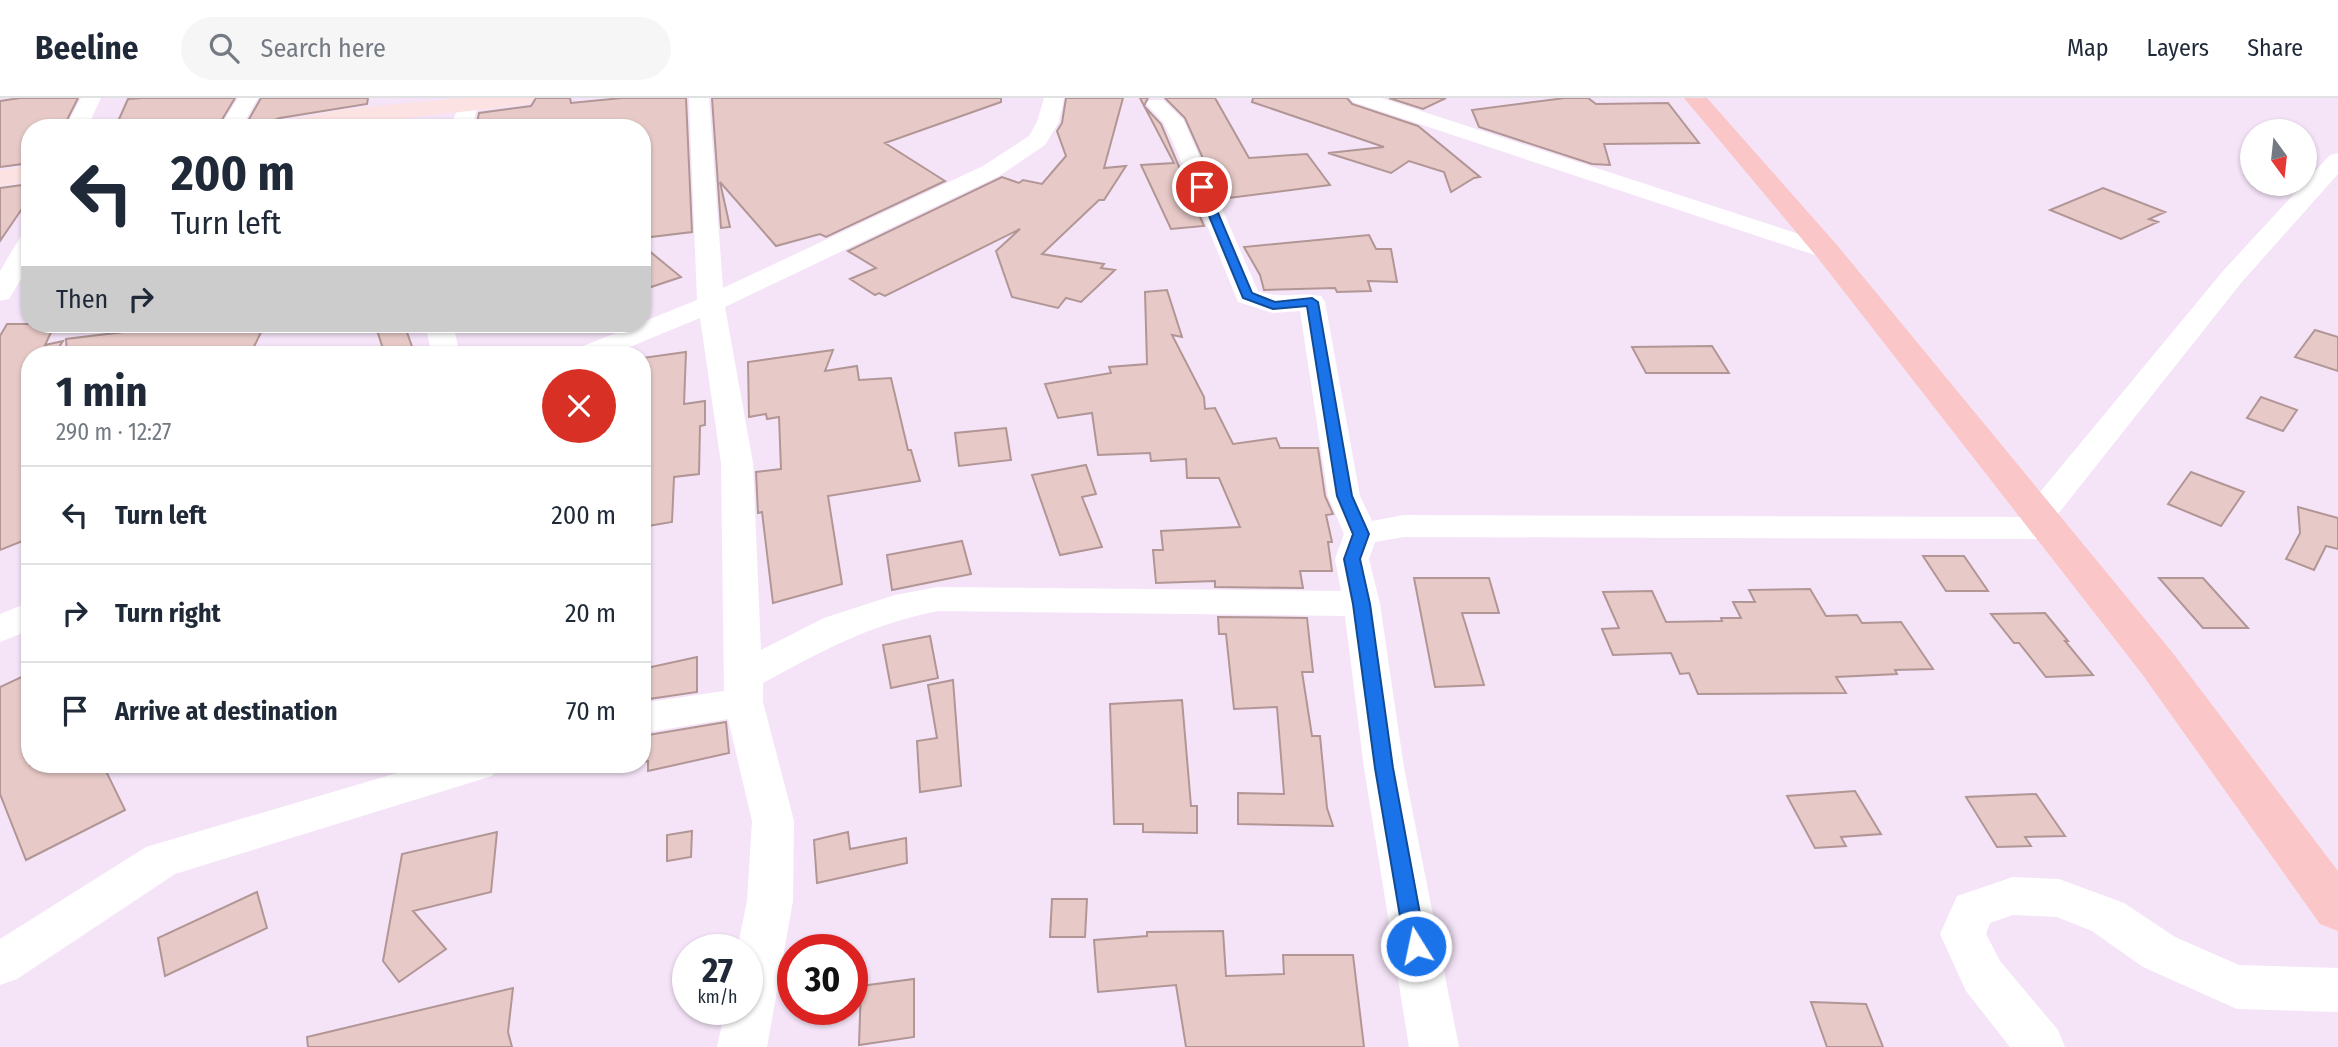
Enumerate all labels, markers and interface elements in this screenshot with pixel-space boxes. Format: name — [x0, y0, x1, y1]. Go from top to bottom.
search box — [181, 17, 671, 80]
text: Beeline — [35, 28, 139, 68]
icon: search — [205, 29, 243, 67]
text: Search here — [261, 33, 386, 64]
text: Map — [2067, 34, 2109, 62]
text: Layers — [2147, 34, 2209, 62]
text: Share — [2247, 34, 2303, 62]
north arrow — [2240, 119, 2317, 196]
map controls — [2240, 119, 2317, 196]
text: 200 m — [171, 144, 295, 203]
icon: left — [56, 147, 147, 238]
pin — [1172, 157, 1232, 217]
icon: arrive — [1183, 168, 1221, 206]
text: Turn left — [171, 204, 281, 242]
icon: right — [122, 280, 160, 318]
text: Then — [56, 284, 108, 315]
text: 1 min — [56, 367, 147, 417]
button: close — [542, 369, 616, 443]
text: 290 m · 12:27 — [56, 418, 171, 446]
icon: left — [56, 496, 94, 534]
text: Turn left — [115, 500, 207, 531]
text: 200 m — [551, 500, 616, 531]
icon: right — [56, 594, 94, 632]
text: Turn right — [115, 598, 221, 629]
text: 20 m — [565, 598, 616, 629]
icon: arrive — [56, 692, 94, 730]
text: Arrive at destination — [115, 696, 338, 727]
text: 70 m — [566, 696, 616, 727]
position arrow — [1379, 909, 1453, 983]
speed limit sign: 30 — [777, 934, 868, 1025]
text: 27 — [702, 949, 733, 991]
text: km/h — [697, 986, 738, 1008]

